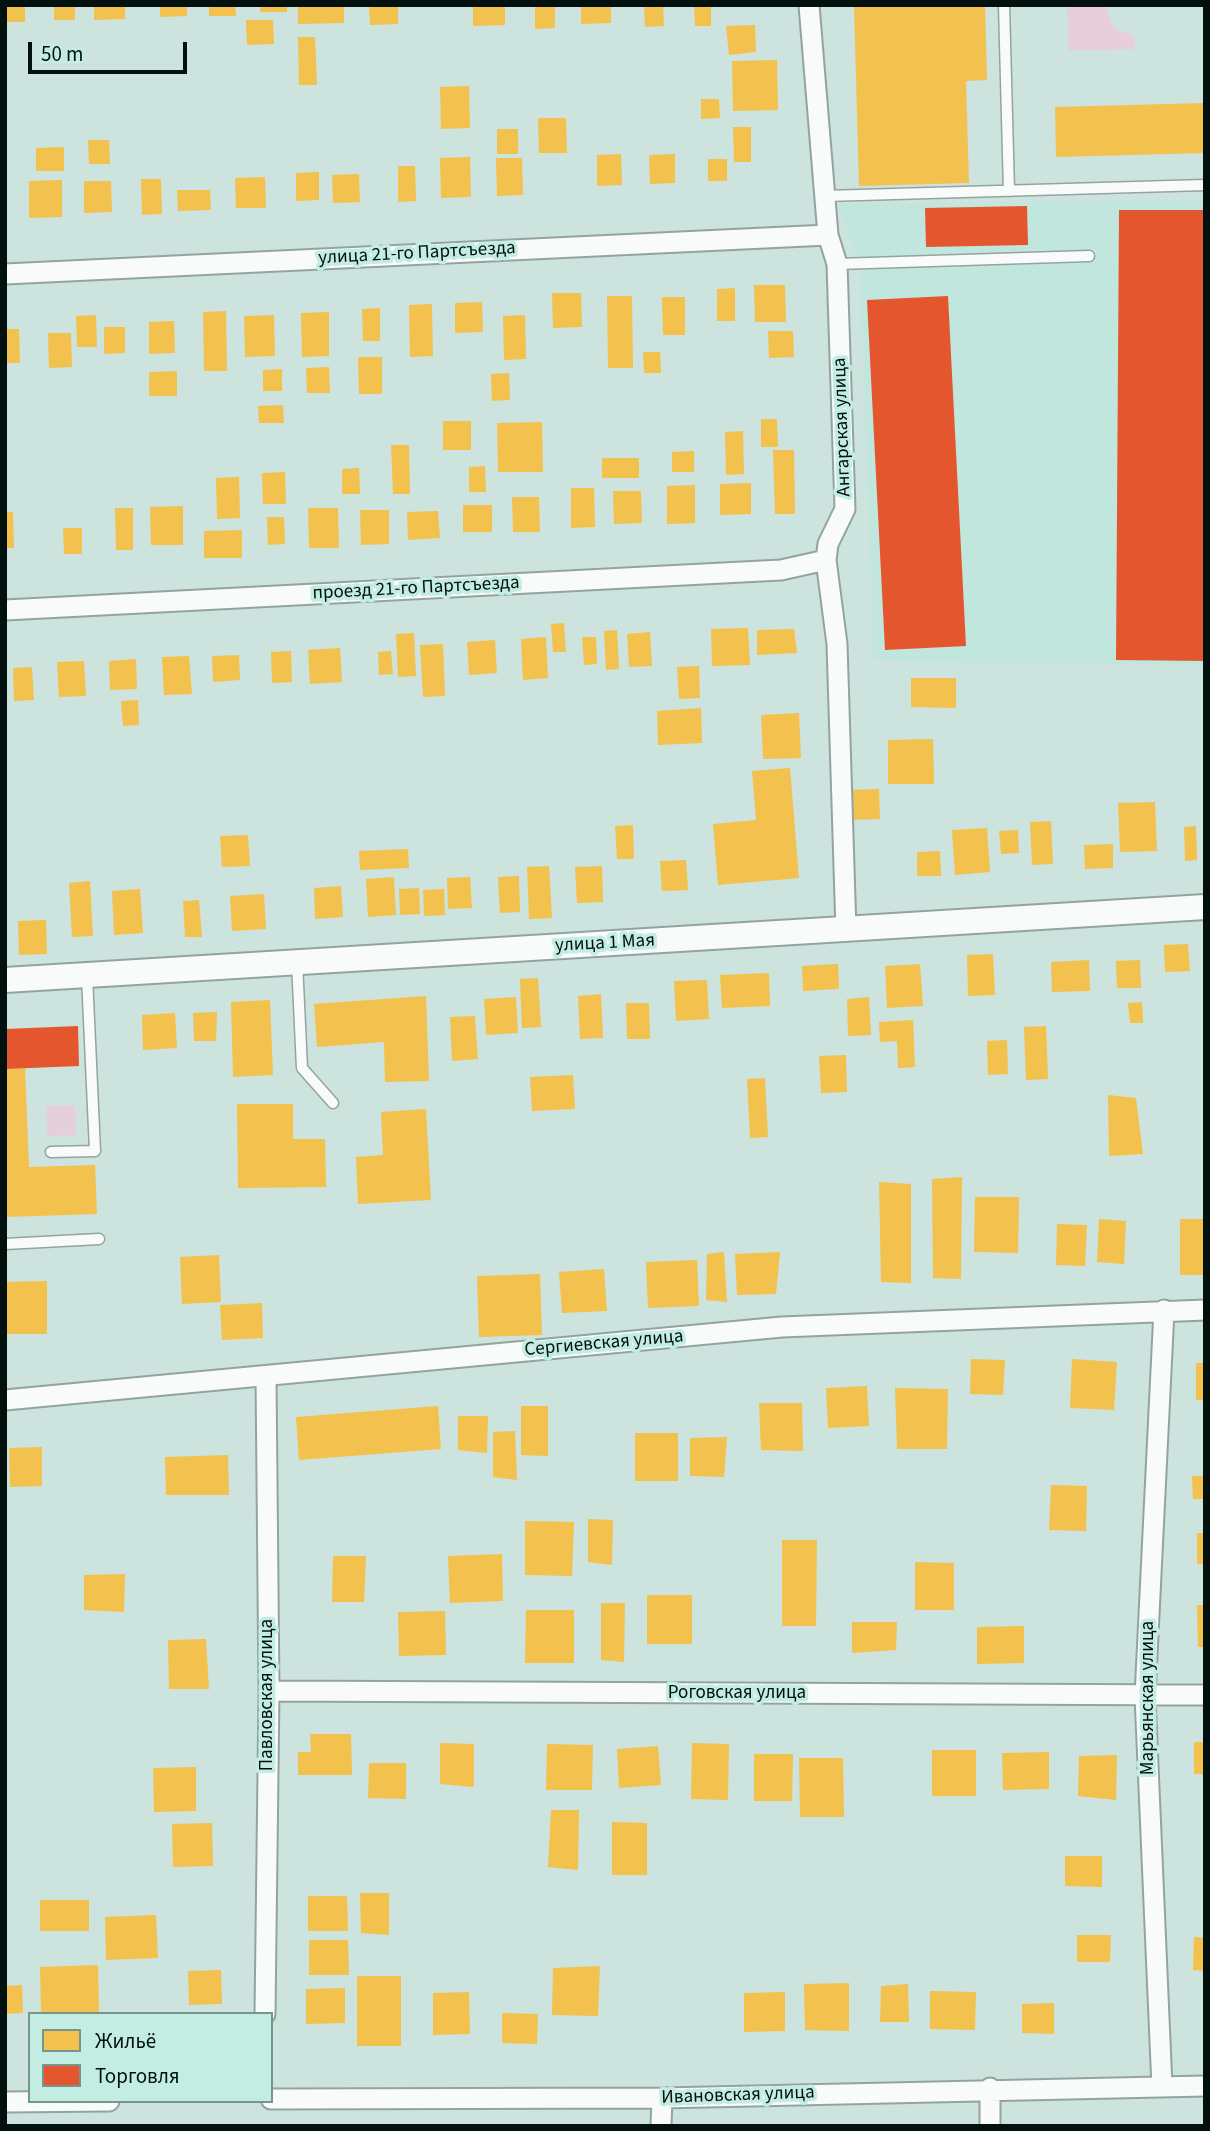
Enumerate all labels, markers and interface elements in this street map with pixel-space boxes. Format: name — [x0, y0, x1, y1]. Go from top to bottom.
scale bar — [32, 28, 191, 72]
text: 50 m — [41, 39, 83, 69]
street label: улица 21-го Партсъезда — [318, 237, 516, 271]
street label: Ангарская улица — [829, 357, 857, 497]
street label: проезд 21-го Партсъезда — [312, 572, 520, 606]
street label: улица 1 Мая — [554, 930, 656, 958]
street label: Сергиевская улица — [524, 1326, 684, 1362]
street label: Павловская улица — [257, 1619, 279, 1771]
street label: Марьянская улица — [1138, 1621, 1160, 1775]
street label: Роговская улица — [668, 1683, 806, 1705]
legend — [28, 2012, 273, 2103]
text: Жильё — [95, 2026, 156, 2056]
text: Торговля — [95, 2061, 180, 2091]
street label: Ивановская улица — [661, 2082, 815, 2110]

